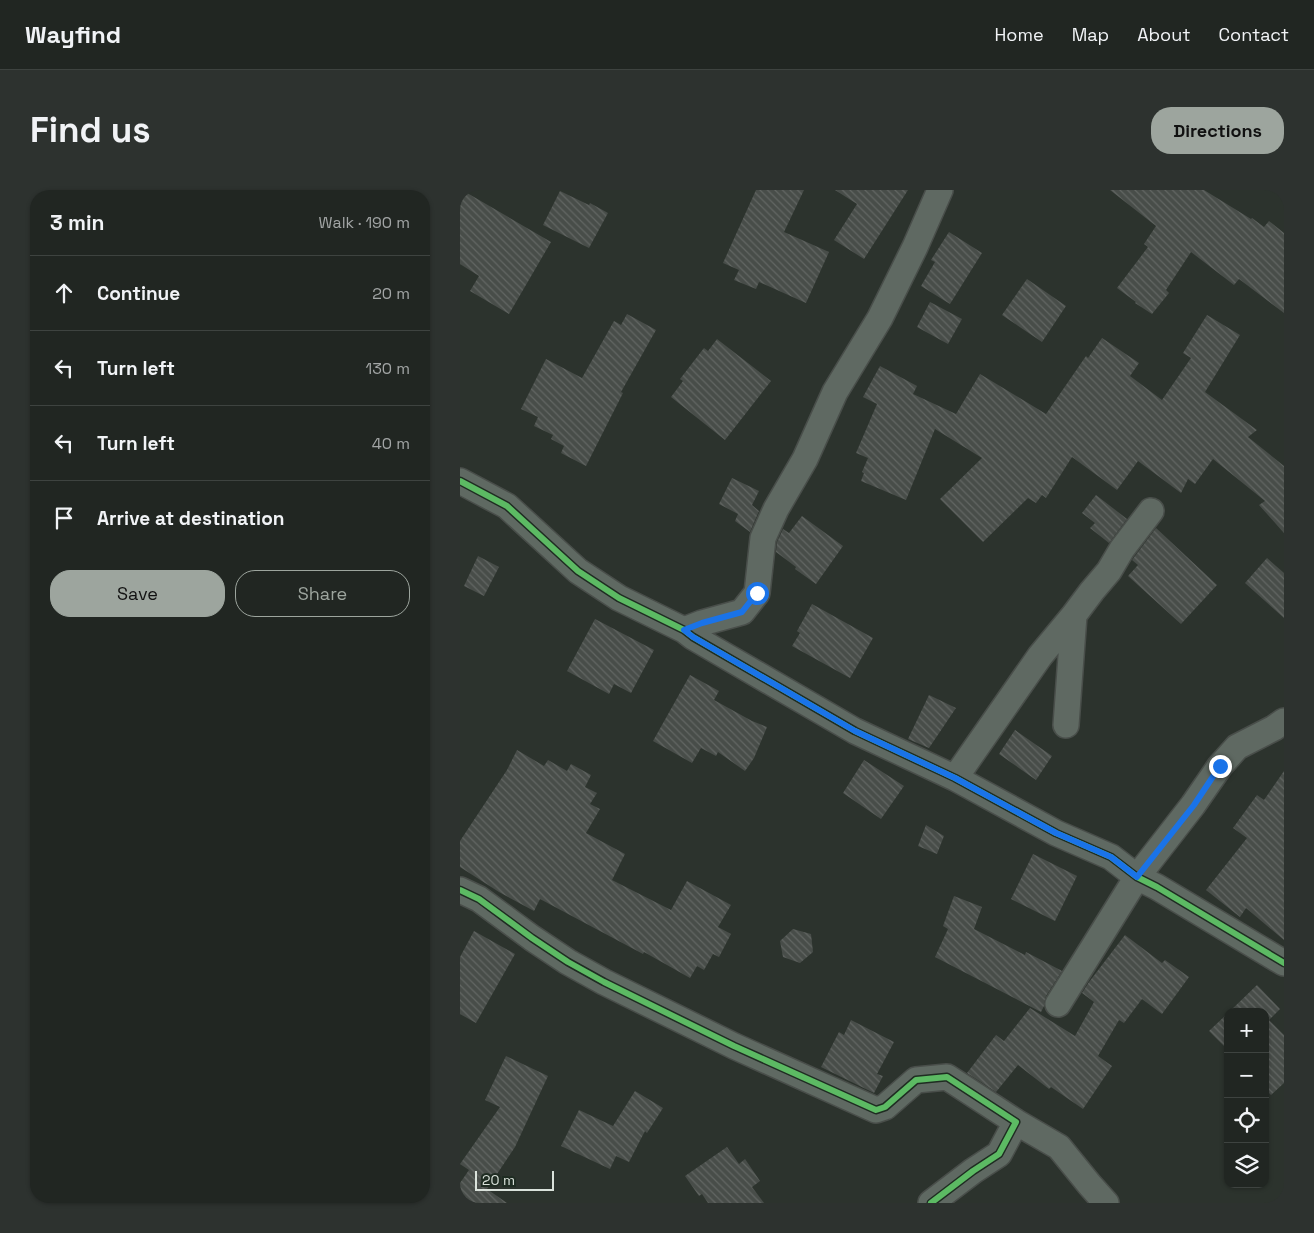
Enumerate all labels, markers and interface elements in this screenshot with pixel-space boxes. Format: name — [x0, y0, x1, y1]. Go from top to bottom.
text: Wayfind — [25, 19, 121, 50]
text: Home — [995, 23, 1044, 46]
text: Map — [1072, 23, 1109, 46]
text: About — [1137, 23, 1191, 46]
text: Contact — [1219, 23, 1289, 46]
button: Directions — [1151, 107, 1284, 154]
text: Find us — [30, 108, 151, 152]
text: 3 min — [50, 209, 105, 236]
text: Walk · 190 m — [319, 212, 410, 233]
icon: ahead — [50, 279, 78, 307]
text: Continue — [97, 281, 180, 306]
text: 20 m — [372, 283, 410, 304]
icon: left — [50, 354, 78, 382]
text: Turn left — [97, 356, 175, 381]
text: 130 m — [366, 358, 410, 379]
icon: left — [50, 429, 78, 457]
text: Turn left — [97, 431, 175, 456]
text: 40 m — [372, 433, 410, 454]
icon: arrive — [50, 504, 78, 532]
text: Arrive at destination — [97, 506, 285, 531]
button: Save — [50, 570, 225, 617]
button: Share — [235, 570, 410, 617]
route start — [746, 582, 769, 605]
route end — [1209, 755, 1232, 778]
map controls — [1224, 1008, 1269, 1188]
button: + — [1224, 1008, 1269, 1053]
button: − — [1224, 1053, 1269, 1098]
button: locate — [1224, 1098, 1269, 1143]
button: layers — [1224, 1143, 1269, 1188]
scale bar — [475, 1168, 554, 1191]
text: 20 m — [482, 1171, 515, 1189]

